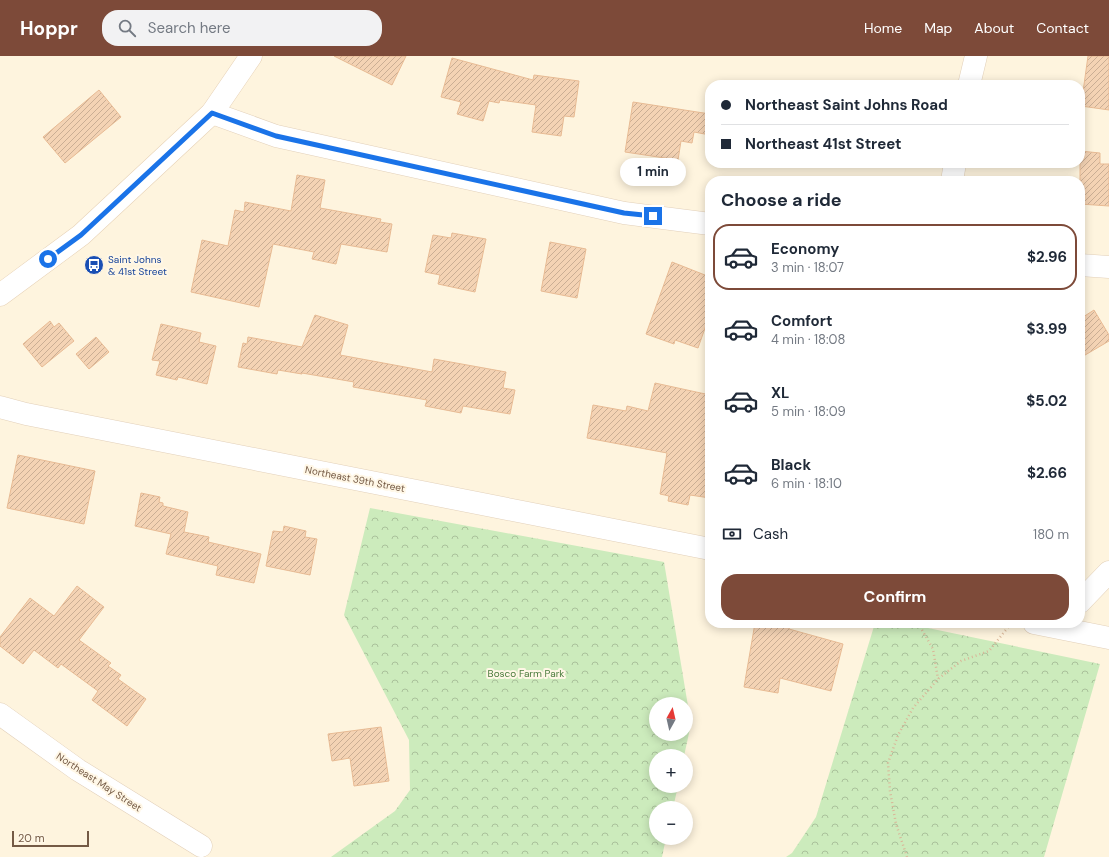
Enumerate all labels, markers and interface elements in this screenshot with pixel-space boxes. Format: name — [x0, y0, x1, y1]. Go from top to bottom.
search box — [102, 10, 382, 46]
text: Hoppr — [20, 16, 78, 41]
icon: search — [116, 17, 138, 39]
text: Search here — [148, 18, 231, 38]
text: Home — [864, 19, 902, 37]
text: Map — [924, 19, 952, 37]
text: About — [974, 19, 1014, 37]
text: Contact — [1036, 19, 1089, 37]
text: Northeast Saint Johns Road — [745, 95, 948, 115]
text: Northeast 41st Street — [745, 134, 902, 154]
callout: 1 min — [620, 158, 686, 186]
text: 1 min — [637, 163, 669, 180]
text: Choose a ride — [721, 188, 842, 212]
route end — [644, 207, 662, 225]
icon: car — [723, 239, 759, 275]
text: Economy — [771, 239, 839, 259]
text: $2.96 — [1027, 247, 1067, 267]
route start — [39, 250, 57, 268]
place label: Saint Johns & 41st Street — [108, 253, 167, 278]
bus stop icon: Saint Johns & 41st Street — [83, 254, 105, 276]
text: 3 min · 18:07 — [771, 259, 844, 276]
icon: car — [723, 311, 759, 347]
text: Comfort — [771, 311, 832, 331]
text: $3.99 — [1027, 319, 1067, 339]
text: 4 min · 18:08 — [771, 331, 845, 348]
icon: car — [723, 383, 759, 419]
text: XL — [771, 383, 789, 403]
text: $5.02 — [1026, 391, 1067, 411]
text: 5 min · 18:09 — [771, 403, 846, 420]
icon: car — [723, 455, 759, 491]
text: Black — [771, 455, 811, 475]
street label: Northeast 39th Street — [304, 463, 406, 495]
text: $2.66 — [1027, 463, 1067, 483]
text: 6 min · 18:10 — [771, 475, 842, 492]
icon: cash — [721, 523, 743, 545]
text: Cash — [753, 524, 788, 544]
text: 180 m — [1033, 526, 1069, 543]
button: Confirm — [721, 574, 1069, 620]
park label: Bosco Farm Park — [488, 667, 564, 680]
north arrow — [649, 697, 693, 741]
map controls — [649, 697, 693, 845]
button: + — [649, 749, 693, 793]
street label: Northeast May Street — [54, 750, 144, 814]
button: − — [649, 801, 693, 845]
scale bar — [12, 829, 89, 848]
text: 20 m — [18, 831, 44, 845]

